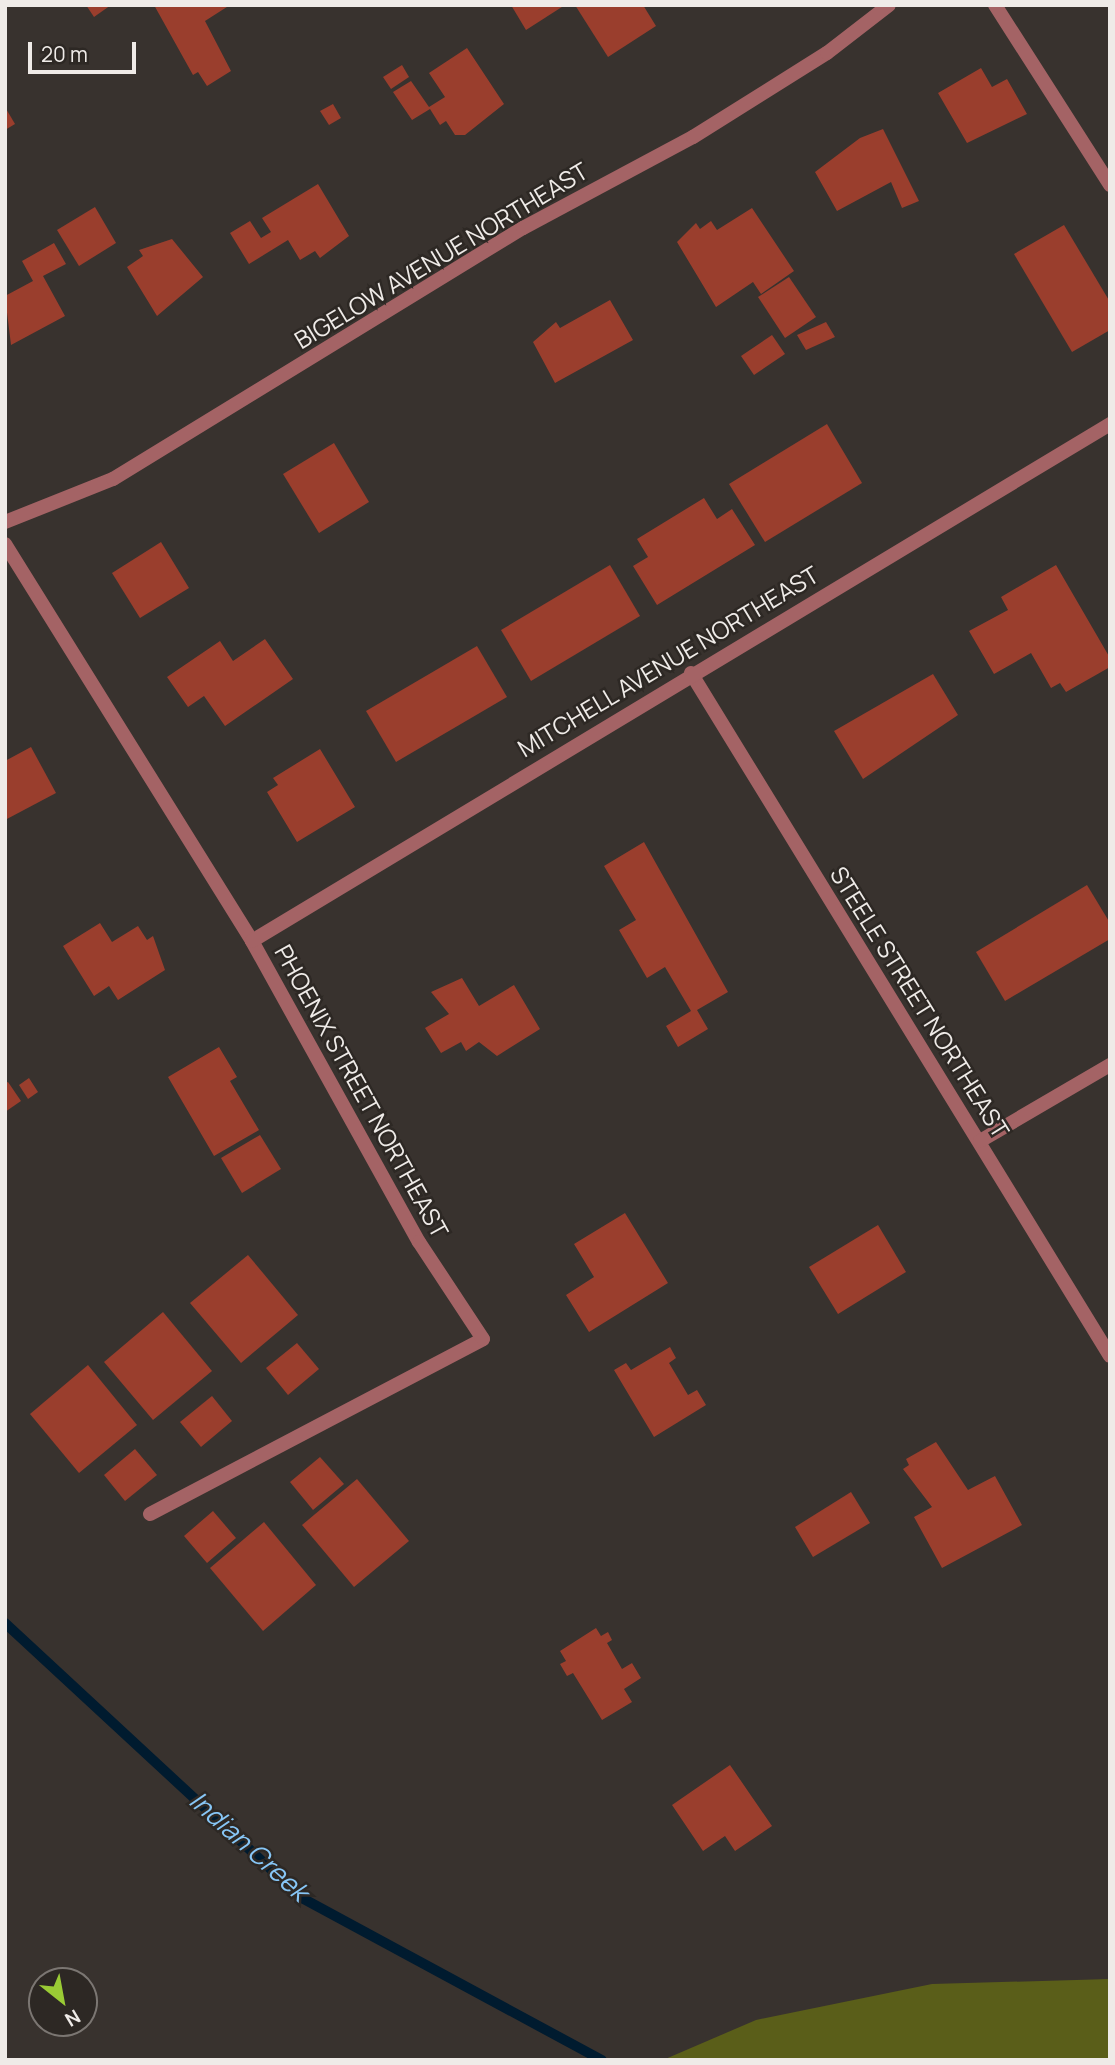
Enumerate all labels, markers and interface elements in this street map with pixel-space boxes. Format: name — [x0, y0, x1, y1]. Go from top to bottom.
scale bar — [32, 28, 140, 72]
text: 20 m — [41, 40, 88, 68]
street label: BIGELOW AVENUE NORTHEAST — [289, 156, 593, 354]
street label: MITCHELL AVENUE NORTHEAST — [512, 559, 824, 763]
street label: STEELE STREET NORTHEAST — [824, 861, 1016, 1143]
street label: PHOENIX STREET NORTHEAST — [269, 939, 455, 1243]
water label: Indian Creek — [183, 1785, 315, 1907]
north arrow — [28, 1967, 98, 2037]
text: N — [60, 2004, 85, 2033]

